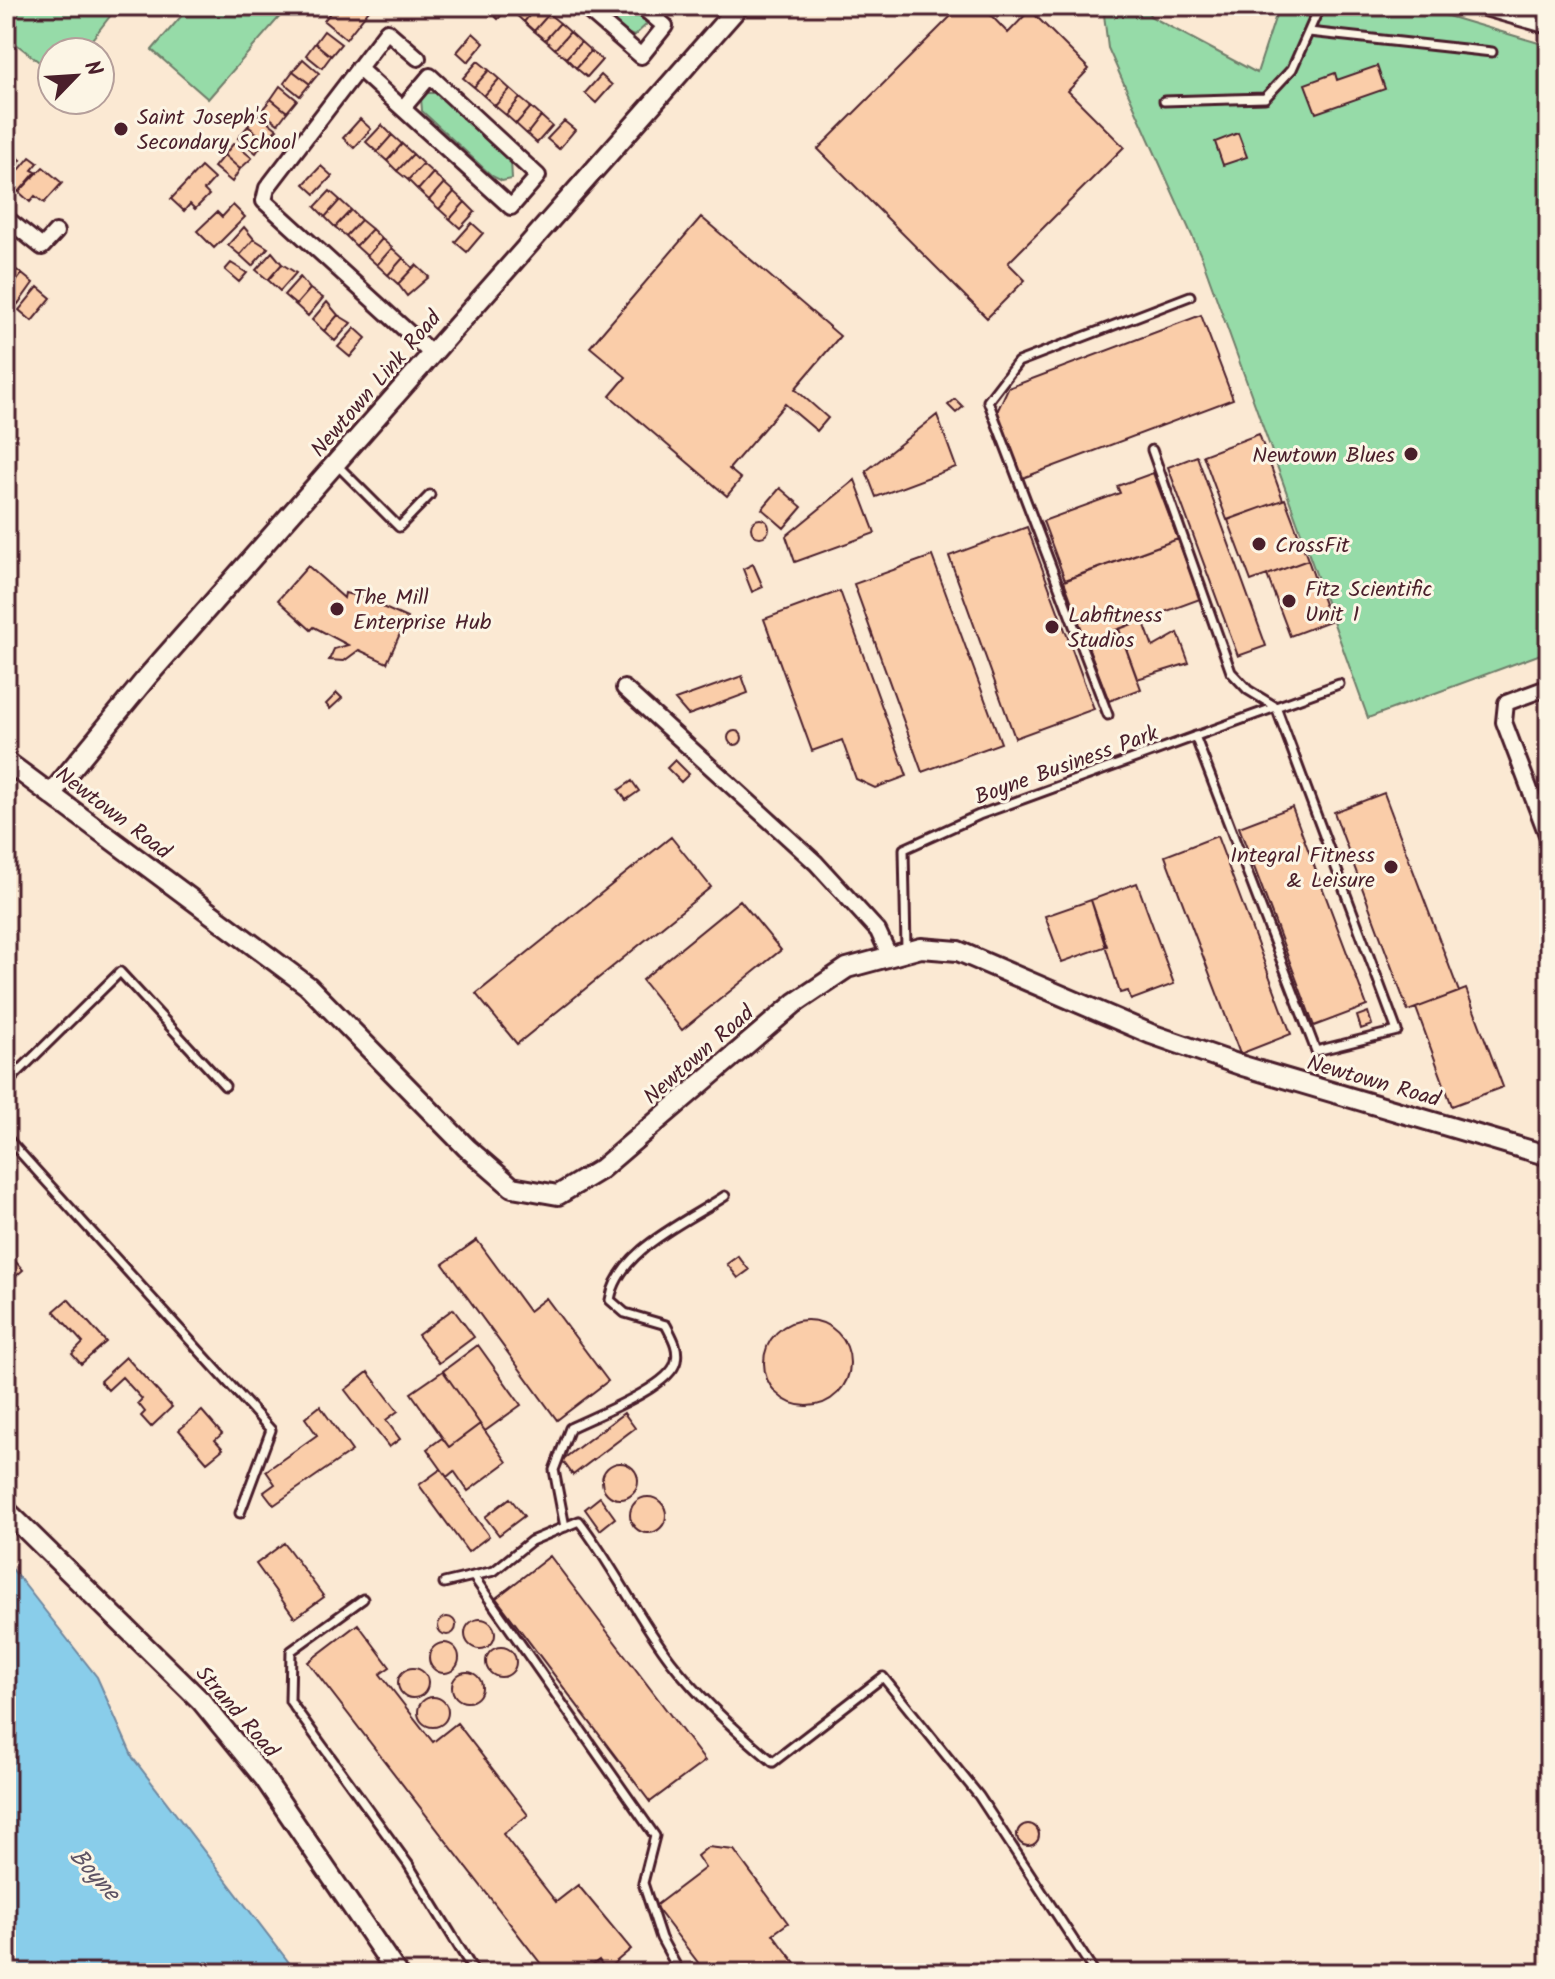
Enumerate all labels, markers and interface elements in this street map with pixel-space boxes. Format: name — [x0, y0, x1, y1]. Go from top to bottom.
north arrow — [36, 36, 116, 116]
text: N — [73, 55, 111, 82]
place label: Saint Joseph's Secondary School — [137, 101, 297, 161]
marker: Saint Joseph's Secondary School — [112, 120, 130, 138]
street label: Newtown Link Road — [303, 302, 452, 466]
place label: Newtown Blues — [1252, 439, 1396, 474]
marker: Newtown Blues — [1402, 445, 1420, 463]
place label: CrossFit — [1275, 529, 1350, 564]
marker: CrossFit — [1250, 535, 1268, 553]
place label: Fitz Scientific Unit 1 — [1305, 573, 1432, 633]
place label: The Mill Enterprise Hub — [353, 581, 492, 641]
marker: Fitz Scientific Unit 1 — [1280, 592, 1298, 610]
place label: Labfitness Studios — [1068, 599, 1163, 659]
marker: The Mill Enterprise Hub — [328, 600, 346, 618]
marker: Labfitness Studios — [1043, 618, 1061, 636]
street label: Boyne Business Park — [970, 717, 1164, 816]
street label: Newtown Road — [47, 759, 179, 870]
place label: Integral Fitness & Leisure — [1230, 839, 1376, 899]
marker: Integral Fitness & Leisure — [1382, 858, 1400, 876]
street label: Newtown Road — [636, 997, 764, 1114]
street label: Newtown Road — [1302, 1047, 1445, 1118]
street label: Strand Road — [186, 1658, 287, 1768]
water label: Boyne — [59, 1839, 130, 1912]

